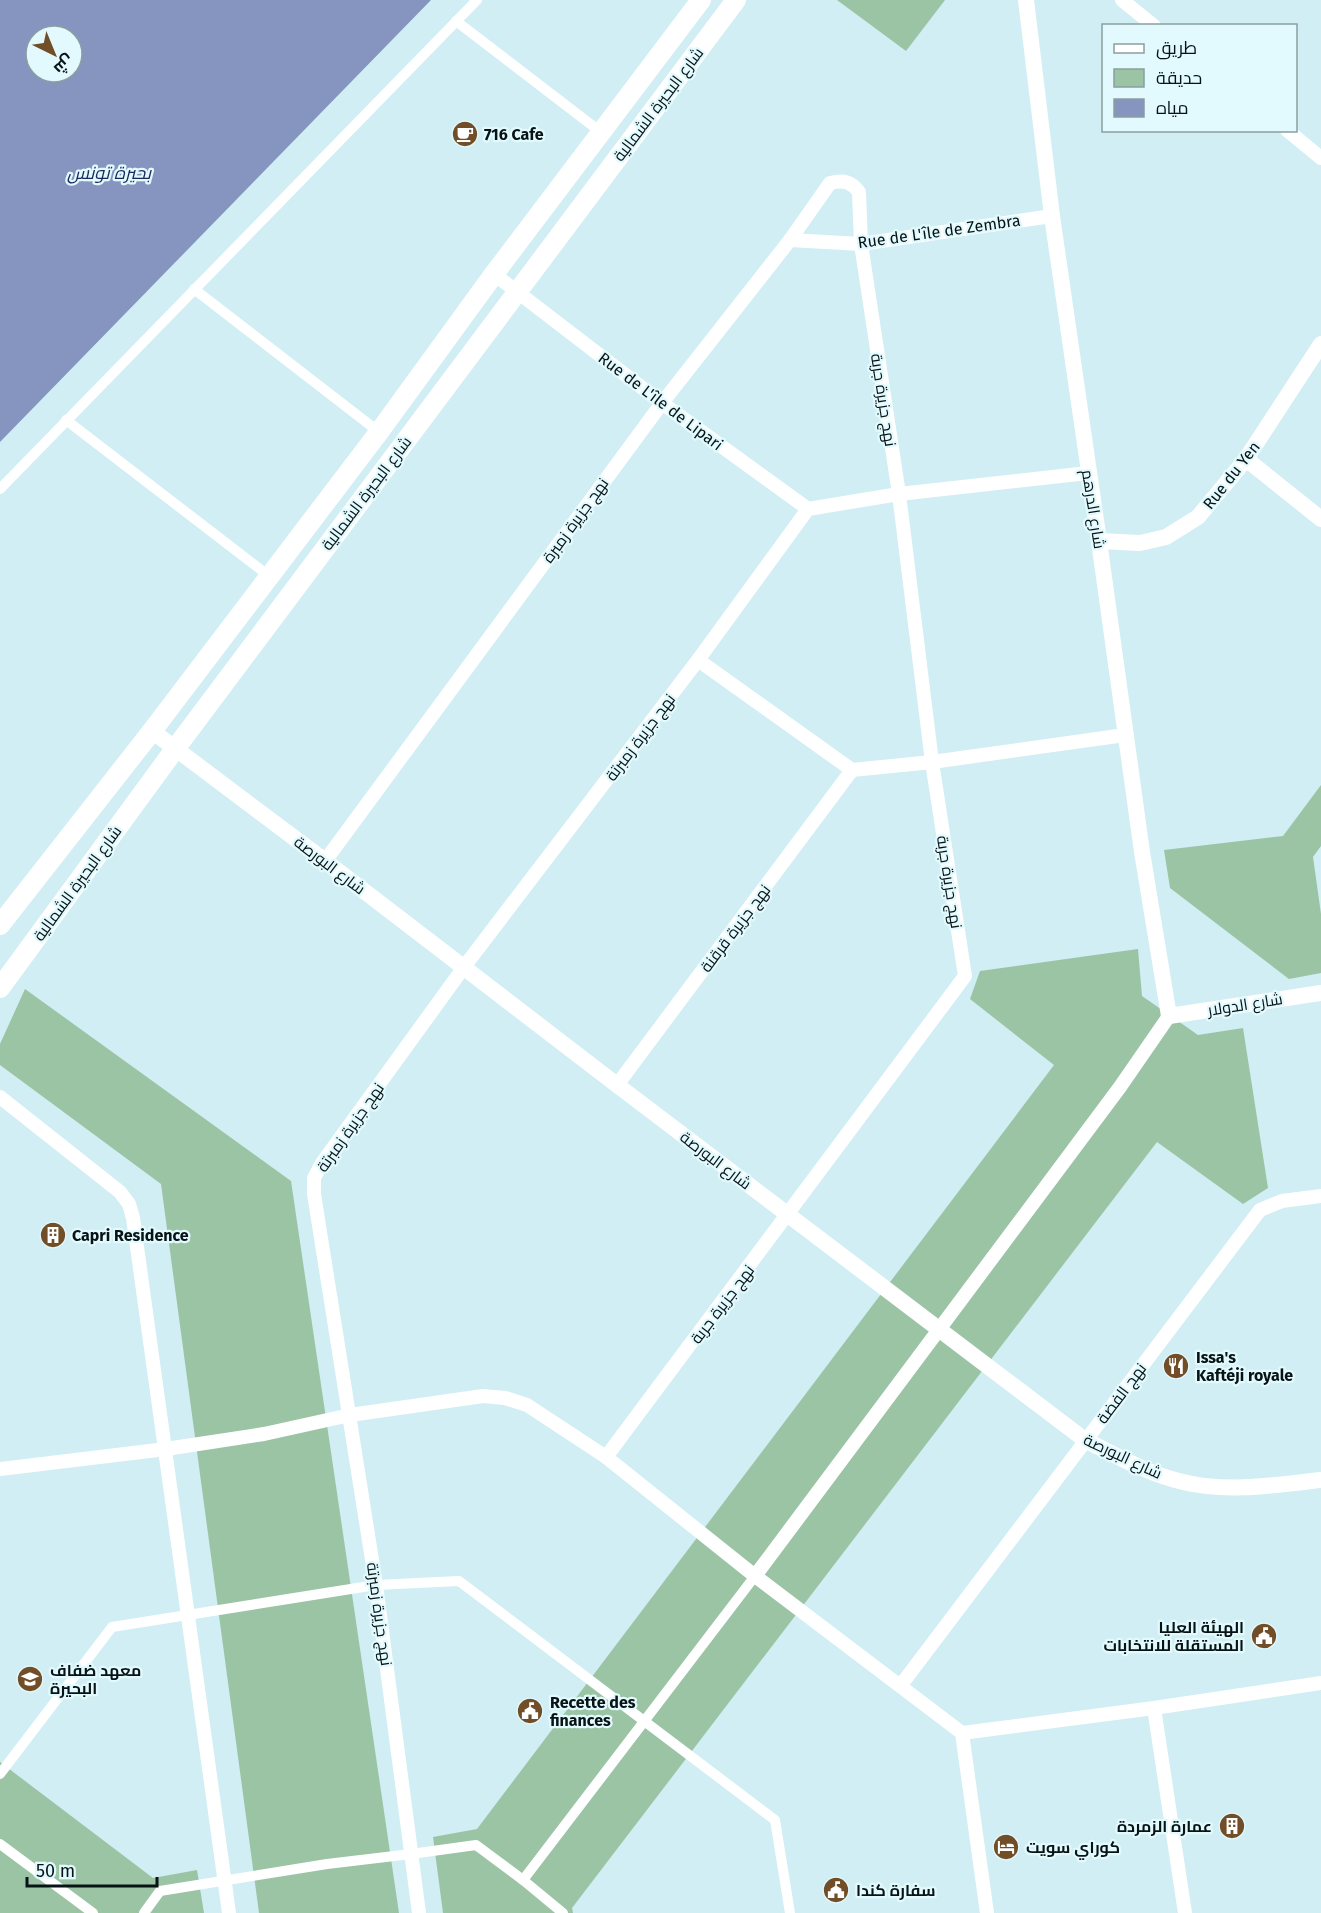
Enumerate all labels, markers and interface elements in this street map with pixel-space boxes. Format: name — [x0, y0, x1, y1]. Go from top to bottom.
north arrow — [24, 24, 84, 84]
legend — [1102, 24, 1297, 132]
text: طريق — [1156, 37, 1197, 60]
street label: شارع البحيرة الشمالية — [609, 44, 709, 166]
text: ش — [50, 51, 78, 79]
text: حديقة — [1156, 67, 1202, 89]
text: مياه — [1156, 97, 1189, 119]
cafe icon: 716 Cafe — [450, 119, 480, 149]
place label: 716 Cafe — [484, 125, 544, 144]
water label: بحيرة تونس — [67, 162, 152, 184]
street label: Rue de L'île de Zembra — [857, 211, 1022, 252]
street label: Rue de L'île de Lipari — [595, 348, 727, 454]
street label: نهج جزيرة جربة — [865, 352, 900, 448]
street label: شارع البحيرة الشمالية — [317, 433, 417, 555]
street label: Rue du Yen — [1199, 438, 1264, 513]
street label: شارع الدرهم — [1076, 468, 1109, 550]
street label: نهج جزيرة زمبرة — [538, 474, 614, 568]
street label: نهج جزيرة زمبرتة — [601, 690, 681, 786]
street label: شارع البحيرة الشمالية — [29, 822, 127, 946]
street label: شارع البورصة — [289, 832, 369, 900]
street label: نهج جزيرة جربة — [931, 834, 966, 930]
street label: نهج جزيرة قرقنة — [696, 881, 776, 977]
street label: شارع الدولار — [1205, 989, 1284, 1022]
street label: نهج جزيرة زمبرتة — [313, 1079, 390, 1177]
street label: شارع البورصة — [675, 1127, 755, 1195]
building icon: Capri Residence — [38, 1220, 68, 1250]
place label: Capri Residence — [72, 1226, 189, 1245]
street label: نهج جزيرة جربة — [687, 1261, 760, 1349]
place label: Issa's Kaftéji royale — [1196, 1348, 1293, 1385]
restaurant icon: Issa's Kaftéji royale — [1161, 1351, 1191, 1381]
street label: نهج الفضة — [1092, 1359, 1152, 1429]
street label: شارع البورصة — [1080, 1430, 1165, 1485]
street label: نهج جزيرة زمبرتة — [361, 1561, 396, 1667]
place label: الهيئة العليا المستقلة للانتخابات — [1104, 1618, 1244, 1655]
public building icon: الهيئة العليا المستقلة للانتخابات — [1249, 1621, 1279, 1651]
place label: معهد ضفاف البحيرة — [50, 1661, 141, 1698]
school or university icon: معهد ضفاف البحيرة — [15, 1664, 45, 1694]
place label: Recette des finances — [550, 1693, 636, 1730]
public building icon: Recette des finances — [515, 1696, 545, 1726]
building icon: عمارة الزمردة — [1217, 1811, 1247, 1841]
place label: عمارة الزمردة — [1117, 1817, 1212, 1836]
hotel icon: كوراي سويت — [991, 1832, 1021, 1862]
place label: كوراي سويت — [1026, 1838, 1120, 1860]
scale bar — [27, 1850, 158, 1888]
text: 50 m — [36, 1860, 75, 1882]
public building icon: سفارة كندا — [821, 1875, 851, 1905]
place label: سفارة كندا — [856, 1881, 935, 1900]

